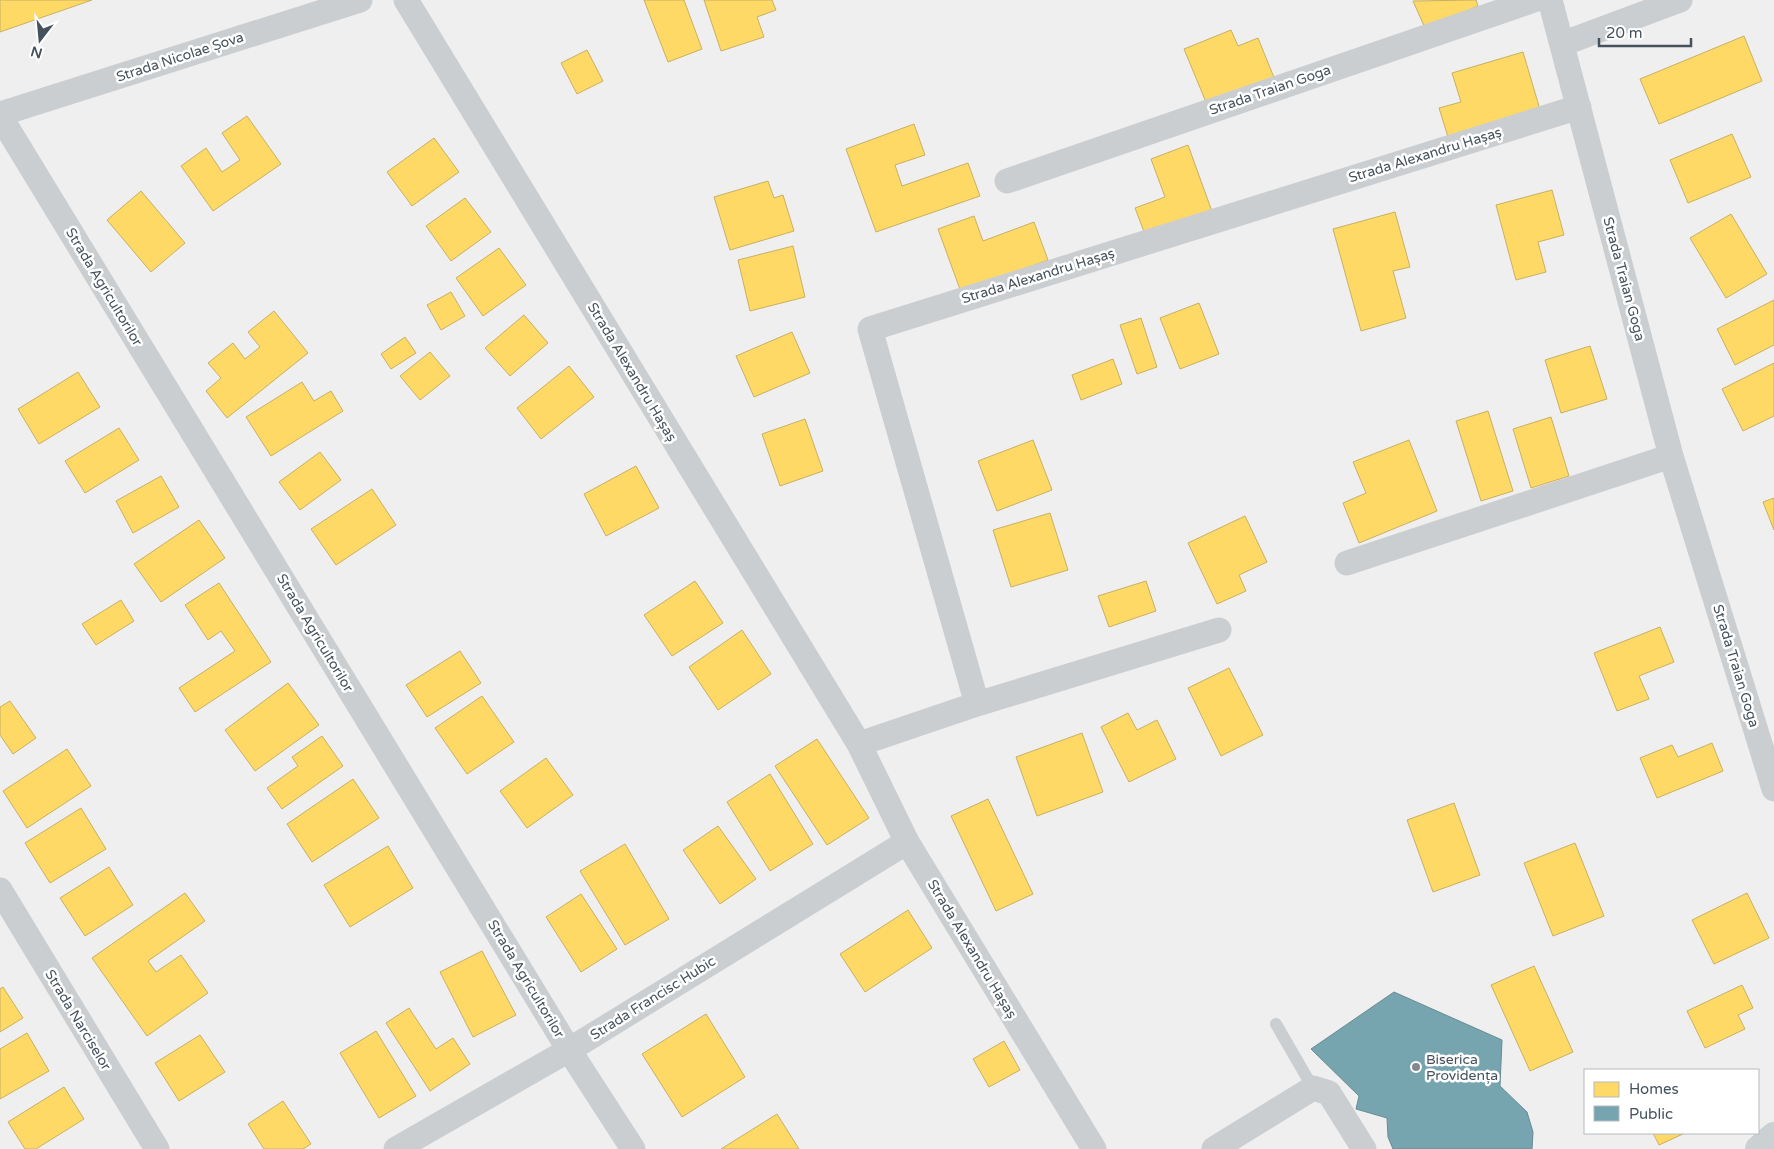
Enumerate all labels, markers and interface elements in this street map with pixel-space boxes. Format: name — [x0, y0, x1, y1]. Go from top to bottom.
north arrow — [15, 15, 65, 65]
scale bar — [1599, 15, 1692, 47]
text: 20 m — [1606, 24, 1643, 42]
street label: Strada Nicolae Șova — [114, 28, 246, 86]
text: N — [29, 42, 44, 62]
street label: Strada Traian Goga — [1207, 61, 1333, 119]
street label: Strada Alexandru Hașaș — [1346, 124, 1504, 186]
street label: Strada Traian Goga — [1599, 215, 1649, 343]
street label: Strada Agricultorilor — [62, 225, 146, 350]
street label: Strada Alexandru Hașaș — [959, 245, 1117, 307]
street label: Strada Alexandru Hașaș — [584, 299, 680, 445]
street label: Strada Agricultorilor — [273, 571, 357, 696]
street label: Strada Traian Goga — [1709, 603, 1763, 729]
street label: Strada Alexandru Hașaș — [924, 876, 1020, 1022]
street label: Strada Agricultorilor — [484, 917, 568, 1042]
street label: Strada Francisc Hubic — [587, 952, 719, 1044]
street label: Strada Narciselor — [41, 967, 115, 1074]
place label: Biserica Providența — [1426, 1051, 1498, 1084]
marker: Biserica Providența — [1410, 1061, 1422, 1073]
legend — [1584, 1069, 1759, 1134]
text: Homes — [1629, 1080, 1679, 1098]
text: Public — [1629, 1105, 1673, 1123]

